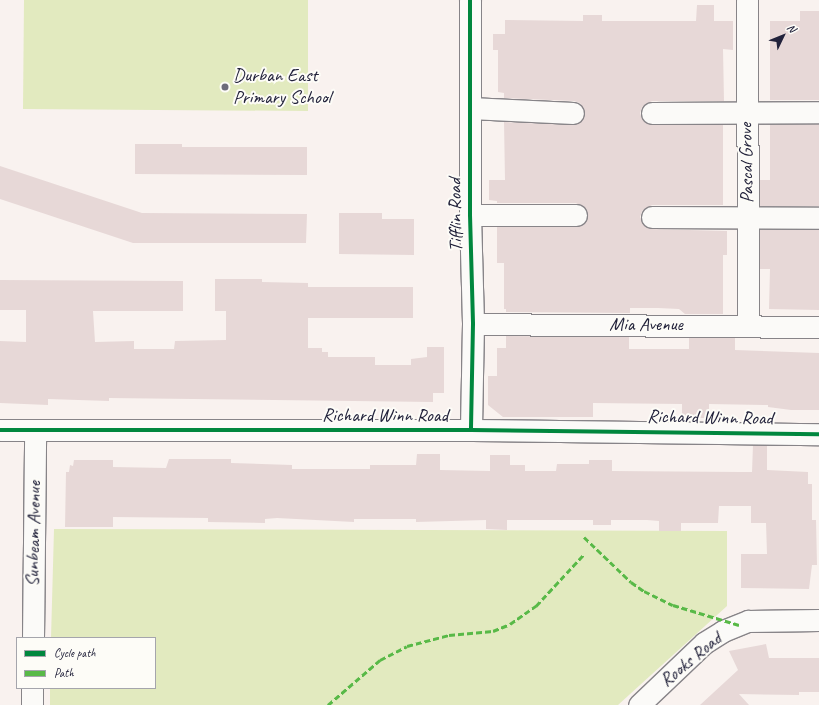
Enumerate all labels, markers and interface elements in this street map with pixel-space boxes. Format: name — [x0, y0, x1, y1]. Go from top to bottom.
north arrow — [763, 16, 803, 56]
text: N — [784, 21, 799, 35]
place label: Durban East Primary School — [233, 65, 330, 109]
marker: Durban East Primary School — [220, 82, 230, 92]
street label: Pascal Grove — [735, 123, 759, 203]
street label: Tifflin Road — [444, 178, 468, 252]
street label: Mia Avenue — [609, 314, 683, 336]
street label: Richard Winn Road — [322, 405, 448, 427]
street label: Richard Winn Road — [646, 405, 774, 431]
street label: Sunbeam Avenue — [22, 481, 46, 587]
street label: Rooks Road — [656, 628, 726, 692]
legend — [16, 637, 156, 689]
text: Cycle path — [54, 645, 96, 661]
text: Path — [54, 665, 74, 681]

